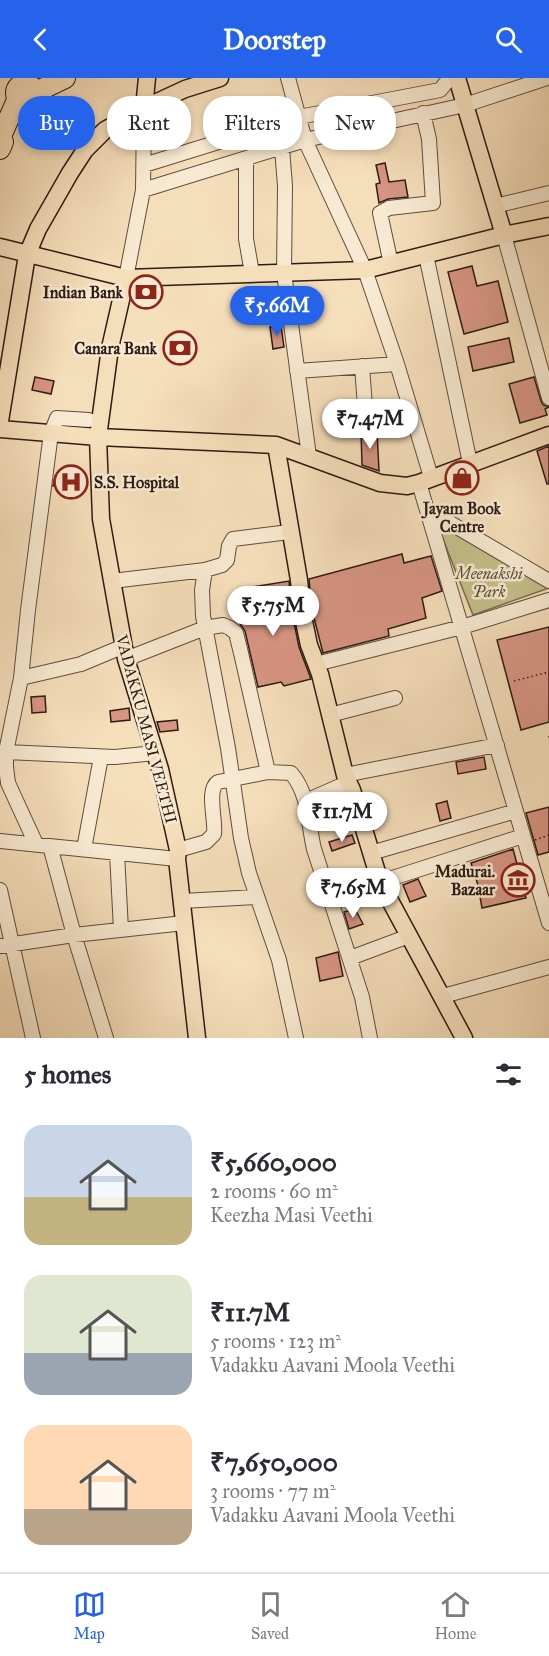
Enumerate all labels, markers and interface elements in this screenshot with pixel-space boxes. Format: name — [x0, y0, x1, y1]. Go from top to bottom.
icon: back — [24, 23, 57, 56]
text: Doorstep — [223, 23, 326, 56]
icon: search — [492, 23, 525, 56]
chip: Buy — [18, 96, 95, 150]
chip: Rent — [107, 96, 191, 150]
chip: Filters — [203, 96, 302, 150]
chip: New — [314, 96, 396, 150]
bank icon: Indian Bank — [128, 274, 164, 310]
place label: Indian Bank — [43, 283, 124, 302]
pin: ₹5.66M — [228, 286, 326, 337]
text: ₹5.66M — [244, 293, 310, 317]
bank icon: Canara Bank — [162, 330, 198, 366]
place label: Canara Bank — [74, 339, 158, 358]
pin: ₹7.47M — [321, 399, 419, 450]
text: ₹7.47M — [336, 406, 404, 430]
shop icon: Jayam Book Centre — [444, 460, 480, 496]
hospital icon: S.S. Hospital — [53, 464, 89, 500]
place label: S.S. Hospital — [94, 473, 180, 493]
place label: Jayam Book Centre — [421, 499, 502, 536]
park label: Meenakshi Park — [453, 564, 523, 601]
pin: ₹5.75M — [224, 586, 322, 637]
text: ₹5.75M — [241, 593, 305, 617]
street label: VADAKKU MASI VEETHI — [112, 632, 181, 826]
pin: ₹11.7M — [293, 792, 391, 843]
text: ₹11.7M — [311, 799, 373, 823]
place label: Madurai. Bazaar — [435, 862, 496, 899]
museum icon: Madurai. Bazaar — [500, 862, 536, 898]
pin: ₹7.65M — [304, 868, 402, 919]
text: ₹7.65M — [320, 875, 386, 899]
text: 5 homes — [24, 1058, 111, 1090]
icon: filters — [492, 1058, 525, 1091]
text: ₹5,660,000 — [210, 1146, 337, 1178]
icon: home — [72, 1149, 144, 1221]
text: 2 rooms · 60 m² — [210, 1179, 338, 1203]
text: Keezha Masi Veethi — [210, 1203, 373, 1227]
text: ₹11.7M — [210, 1296, 290, 1328]
icon: home — [72, 1299, 144, 1371]
text: 5 rooms · 123 m² — [210, 1329, 341, 1353]
text: Vadakku Aavani Moola Veethi — [210, 1353, 455, 1377]
text: ₹7,650,000 — [210, 1446, 338, 1478]
icon: home — [72, 1449, 144, 1521]
text: 3 rooms · 77 m² — [210, 1479, 335, 1503]
text: Vadakku Aavani Moola Veethi — [210, 1503, 455, 1527]
tab: Map — [73, 1588, 106, 1643]
tab: Saved — [251, 1588, 289, 1643]
tab: Home — [434, 1588, 476, 1643]

